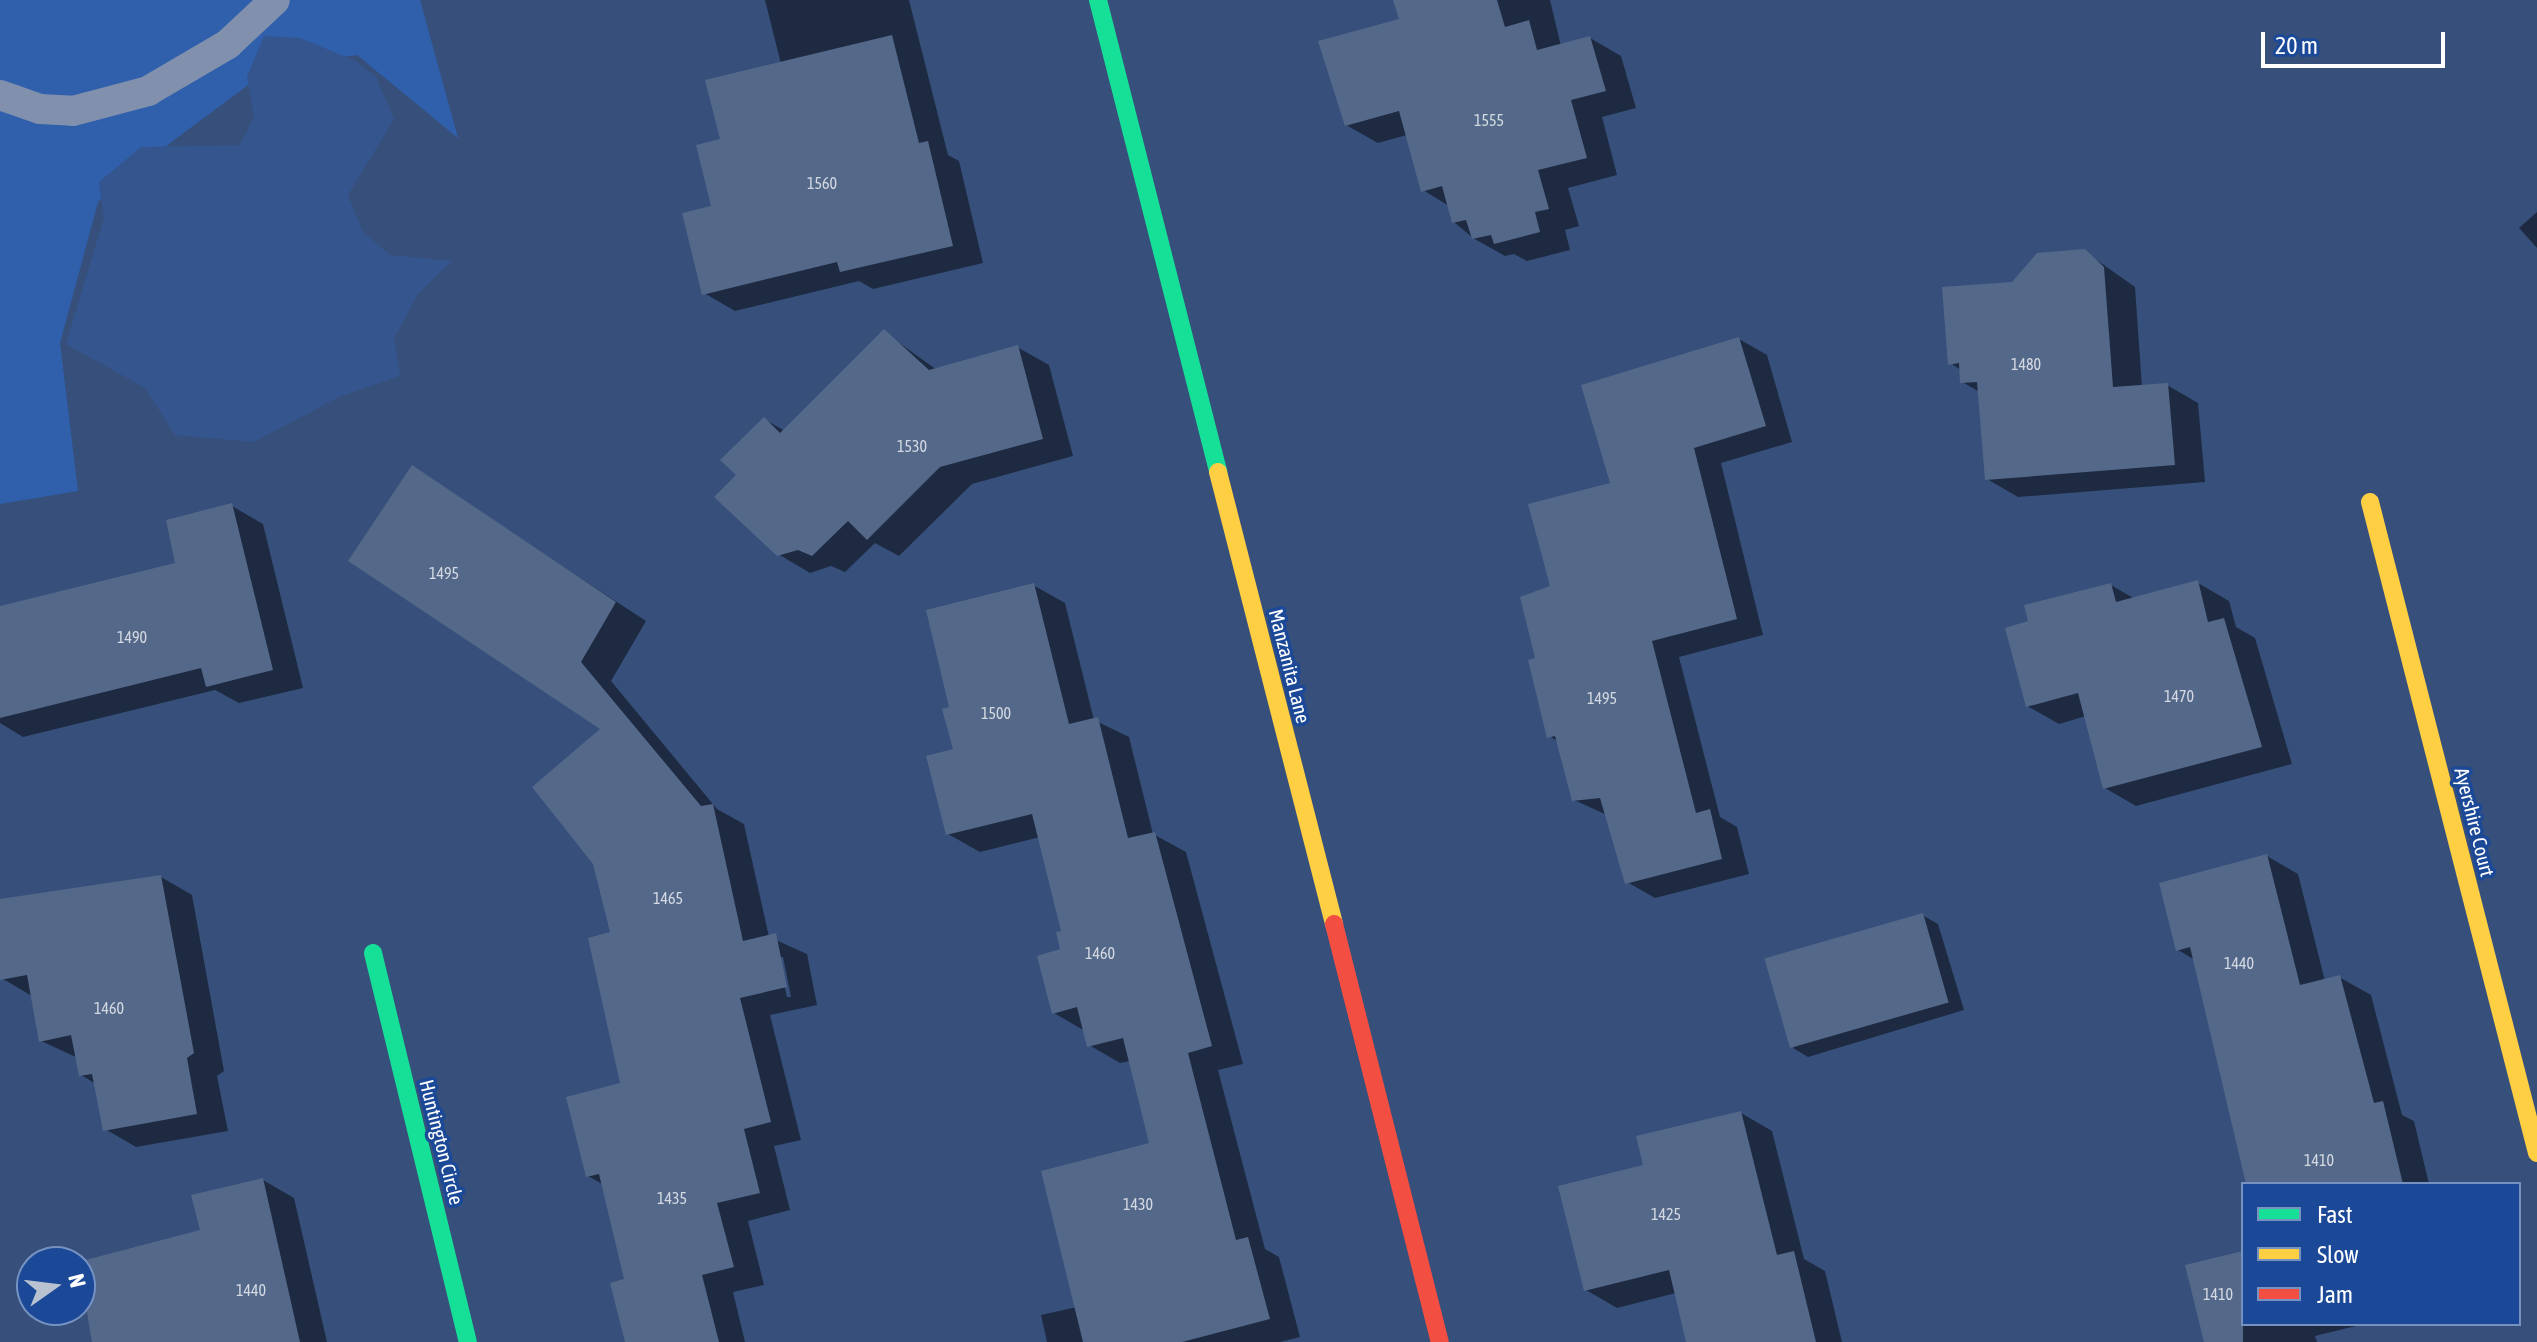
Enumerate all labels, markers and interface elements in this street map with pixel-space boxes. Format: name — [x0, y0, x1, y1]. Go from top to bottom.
scale bar — [2265, 16, 2449, 66]
text: 20 m — [2275, 32, 2318, 59]
house number: 1555 — [1474, 110, 1504, 130]
house number: 1560 — [807, 173, 837, 193]
house number: 1480 — [2011, 354, 2041, 374]
house number: 1530 — [897, 436, 927, 456]
house number: 1495 — [429, 563, 459, 583]
street label: Manzanita Lane — [1264, 606, 1316, 726]
house number: 1490 — [117, 627, 147, 647]
house number: 1470 — [2164, 686, 2194, 706]
house number: 1495 — [1587, 688, 1617, 708]
house number: 1500 — [981, 703, 1011, 723]
street label: Ayershire Court — [2450, 765, 2500, 879]
house number: 1465 — [653, 888, 683, 908]
house number: 1460 — [1085, 943, 1115, 963]
house number: 1440 — [2224, 953, 2254, 973]
house number: 1460 — [94, 998, 124, 1018]
street label: Huntington Circle — [415, 1077, 469, 1207]
house number: 1410 — [2304, 1150, 2334, 1170]
legend — [2241, 1182, 2521, 1326]
house number: 1435 — [657, 1188, 687, 1208]
house number: 1430 — [1123, 1194, 1153, 1214]
text: Fast — [2317, 1201, 2353, 1228]
house number: 1425 — [1651, 1204, 1681, 1224]
text: Slow — [2317, 1241, 2359, 1268]
north arrow — [16, 1246, 96, 1326]
text: N — [63, 1271, 92, 1290]
house number: 1440 — [236, 1280, 266, 1300]
text: Jam — [2317, 1281, 2353, 1308]
house number: 1410 — [2203, 1284, 2233, 1304]

